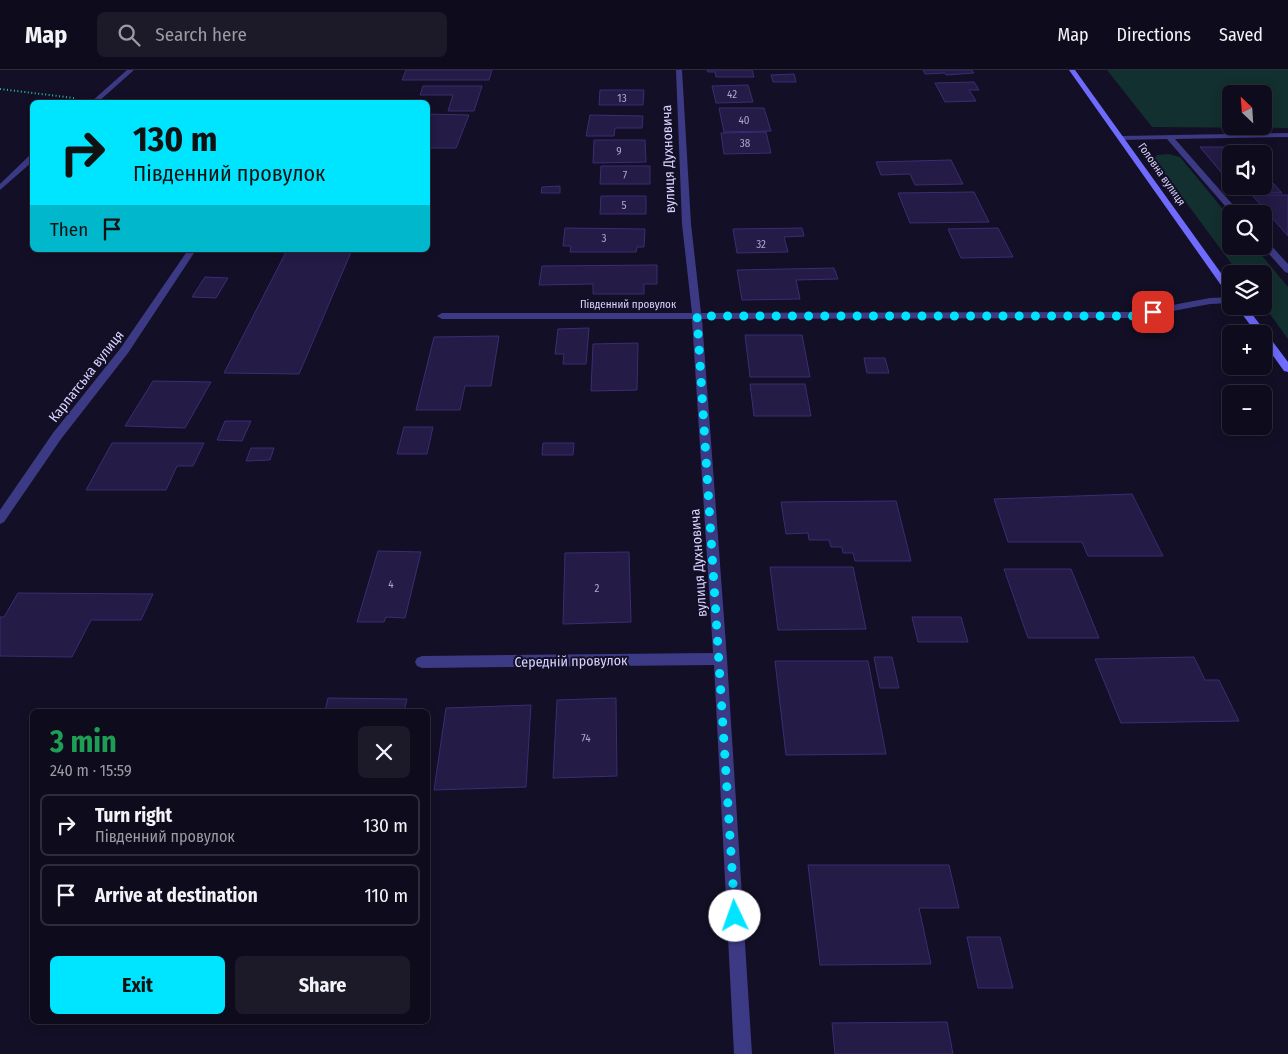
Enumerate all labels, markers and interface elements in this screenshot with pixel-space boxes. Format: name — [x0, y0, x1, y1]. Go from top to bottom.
search box — [97, 12, 447, 57]
text: Map — [25, 21, 67, 49]
icon: search — [115, 21, 143, 49]
text: Search here — [155, 23, 247, 46]
text: Map — [1057, 24, 1089, 46]
text: Directions — [1117, 24, 1191, 46]
text: Saved — [1219, 24, 1263, 46]
north arrow — [1222, 85, 1272, 135]
map controls — [1222, 85, 1272, 435]
house number: 42 — [727, 88, 737, 101]
house number: 13 — [617, 92, 627, 105]
street label: вулиця Духновича — [658, 104, 679, 214]
house number: 40 — [738, 114, 750, 127]
text: 130 m — [133, 118, 217, 160]
icon: right — [50, 120, 115, 185]
house number: 38 — [740, 137, 751, 150]
street label: Головна вулиця — [1135, 140, 1188, 208]
house number: 9 — [616, 145, 622, 158]
button: sound — [1222, 145, 1272, 195]
text: Південний провулок — [133, 160, 325, 187]
house number: 7 — [623, 169, 628, 182]
house number: 5 — [621, 199, 627, 212]
button: search — [1222, 205, 1272, 255]
icon: arrive — [98, 215, 126, 243]
text: Then — [50, 218, 88, 241]
house number: 3 — [602, 232, 607, 245]
house number: 32 — [756, 238, 766, 251]
button: layers — [1222, 265, 1272, 315]
pin — [1132, 291, 1174, 333]
street label: Південний провулок — [580, 298, 677, 311]
icon: arrive — [1139, 298, 1167, 326]
button: + — [1222, 325, 1272, 375]
street label: Карпатська вулиця — [45, 327, 128, 426]
button: − — [1222, 385, 1272, 435]
street label: вулиця Духновича — [686, 508, 711, 618]
house number: 4 — [388, 578, 394, 591]
house number: 2 — [595, 582, 600, 595]
street label: Середній провулок — [514, 652, 628, 671]
text: 3 min — [50, 724, 117, 760]
button: close — [358, 726, 410, 778]
house number: 74 — [581, 732, 591, 745]
text: 240 m · 15:59 — [50, 761, 132, 780]
text: Turn right — [95, 804, 172, 827]
icon: right — [52, 811, 80, 839]
text: 130 m — [363, 814, 408, 837]
text: Південний провулок — [95, 827, 235, 846]
icon: arrive — [52, 881, 80, 909]
text: Arrive at destination — [95, 884, 258, 907]
text: 110 m — [364, 884, 408, 907]
position arrow — [708, 889, 760, 941]
button: Exit — [50, 956, 225, 1014]
button: Share — [235, 956, 410, 1014]

